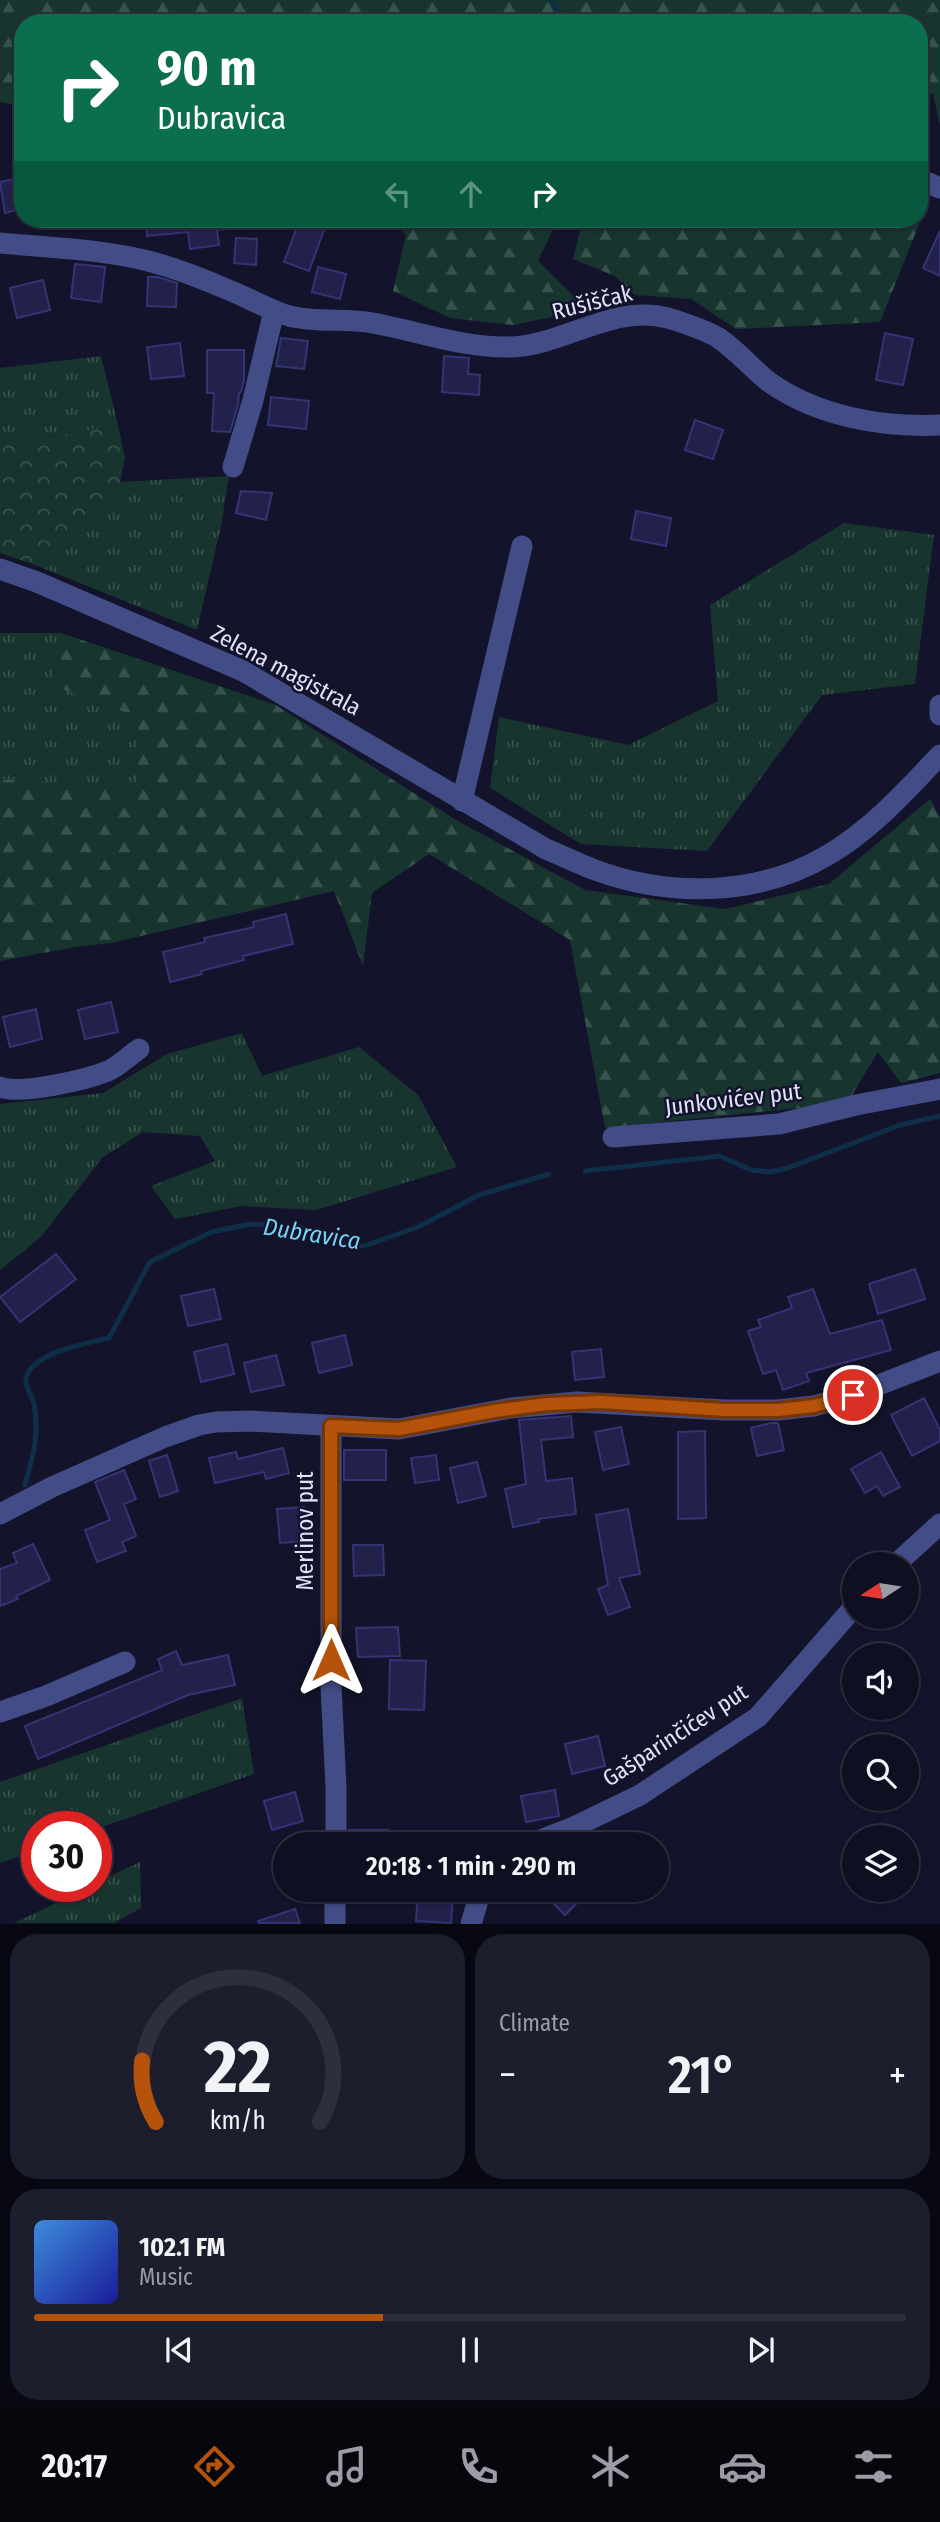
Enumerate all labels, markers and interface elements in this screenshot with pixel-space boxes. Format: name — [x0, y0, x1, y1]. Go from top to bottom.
text: 90 m — [157, 39, 257, 98]
icon: right — [42, 42, 133, 133]
text: Dubravica — [157, 99, 286, 137]
icon: left — [379, 175, 417, 213]
icon: ahead — [452, 175, 490, 213]
icon: right — [525, 175, 563, 213]
street label: Rušiščak — [549, 278, 635, 325]
street label: Zelena magistrala — [206, 619, 366, 721]
street label: Junkovićev put — [663, 1077, 803, 1121]
water label: Dubravica — [261, 1213, 363, 1255]
pin — [823, 1365, 883, 1425]
icon: arrive — [834, 1376, 872, 1414]
street label: Merlinov put — [291, 1471, 319, 1591]
north arrow — [842, 1552, 919, 1629]
map controls — [842, 1552, 919, 1902]
position arrow — [294, 1623, 368, 1697]
button: sound — [842, 1643, 919, 1720]
street label: Gašparinčićev put — [597, 1677, 753, 1792]
button: search — [842, 1734, 919, 1811]
speed limit sign: 30 — [21, 1811, 112, 1902]
button: layers — [842, 1825, 919, 1902]
text: 20:18 · 1 min · 290 m — [366, 1851, 576, 1882]
text: Climate — [499, 2009, 570, 2037]
text: 22 — [203, 2025, 271, 2112]
text: 21° — [668, 2044, 737, 2107]
text: − — [499, 2052, 516, 2098]
text: + — [889, 2052, 906, 2098]
text: km/h — [210, 2106, 265, 2136]
text: 102.1 FM — [139, 2232, 225, 2263]
text: Music — [139, 2263, 193, 2291]
icon: previous — [160, 2331, 198, 2369]
icon: pause — [451, 2331, 489, 2369]
icon: next — [742, 2331, 780, 2369]
icon: directions — [190, 2442, 239, 2491]
icon: music — [322, 2442, 371, 2491]
icon: phone — [454, 2442, 503, 2491]
icon: climate — [586, 2442, 635, 2491]
icon: car — [718, 2442, 767, 2491]
icon: filters — [849, 2442, 898, 2491]
text: 20:17 — [41, 2447, 107, 2485]

